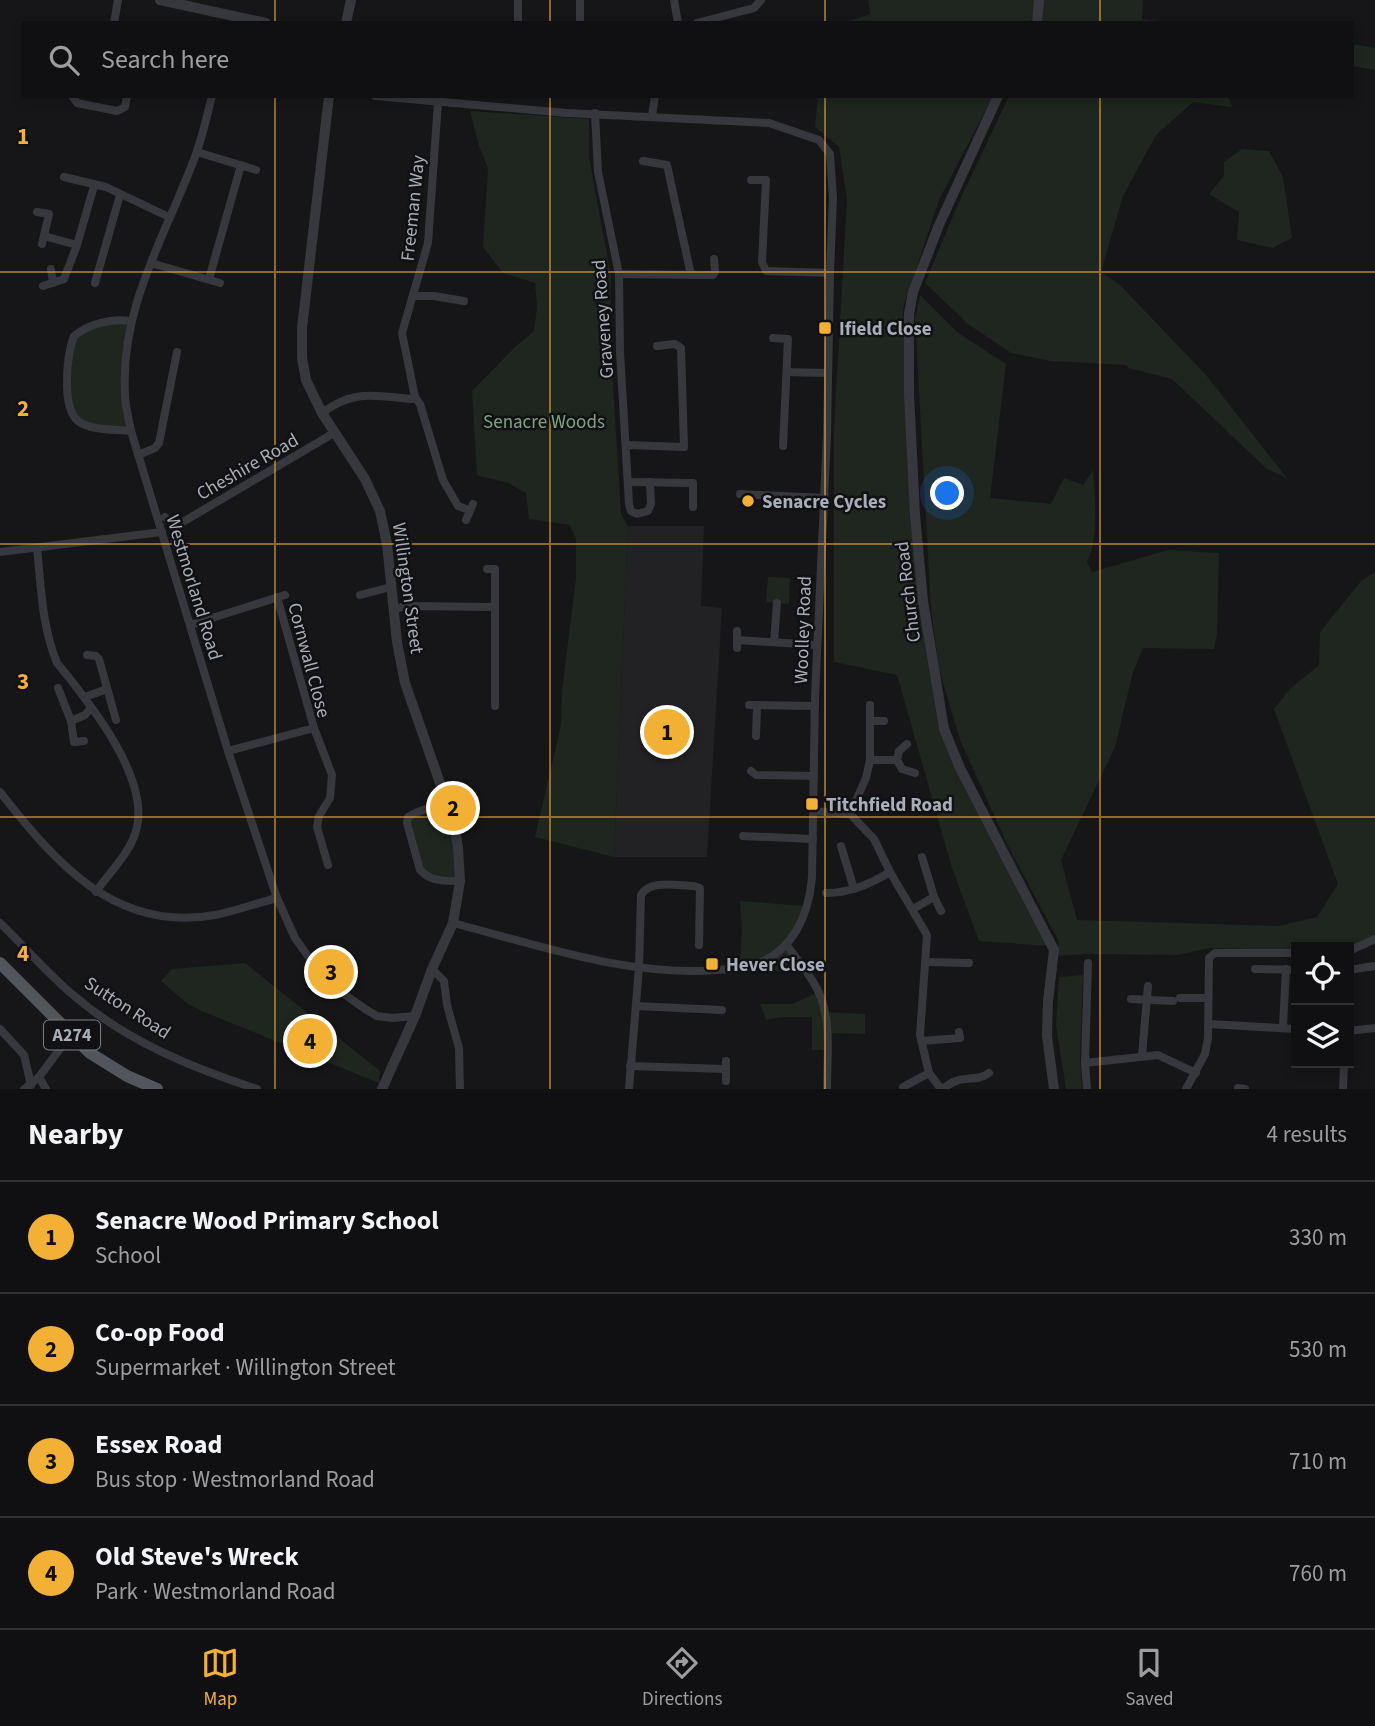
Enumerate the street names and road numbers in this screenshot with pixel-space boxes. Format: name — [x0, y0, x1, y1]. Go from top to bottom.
street label: Freeman Way — [394, 153, 433, 263]
street label: Graveney Road — [586, 259, 621, 379]
street label: Cheshire Road — [192, 427, 304, 507]
street label: Westmorland Road — [159, 511, 229, 664]
street label: Willington Street — [385, 521, 430, 656]
street label: Church Road — [889, 540, 928, 644]
street label: Woolley Road — [788, 576, 819, 685]
street label: Cornwall Close — [280, 600, 337, 721]
street label: Sutton Road — [79, 970, 176, 1046]
road number: A274 — [44, 1020, 100, 1050]

